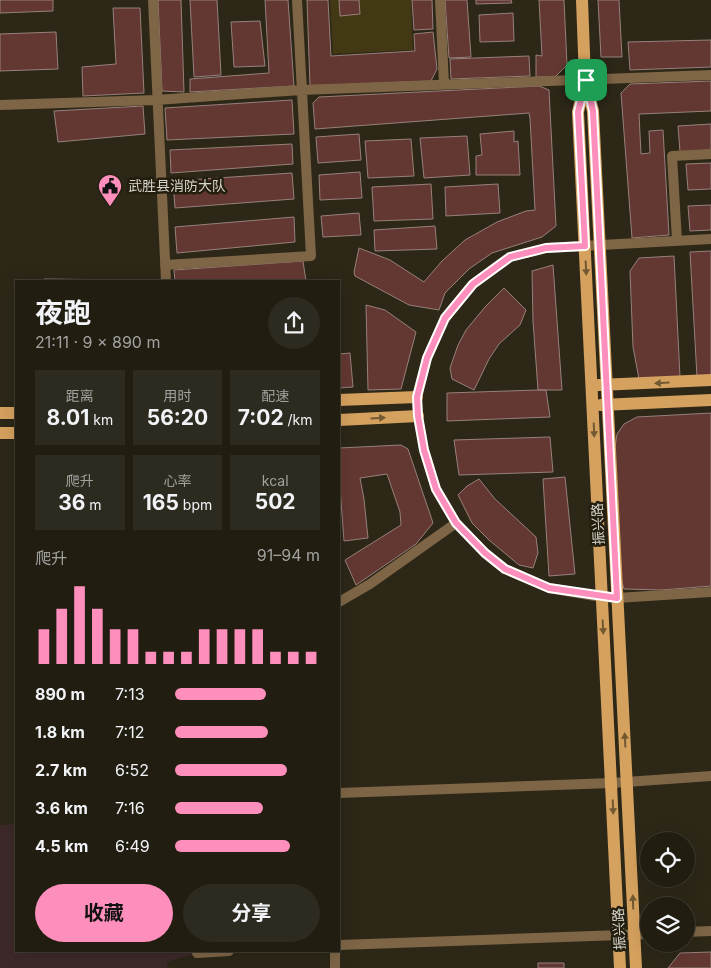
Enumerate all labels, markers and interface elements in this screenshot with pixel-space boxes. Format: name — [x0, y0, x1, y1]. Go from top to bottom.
pin — [565, 59, 607, 101]
icon: arrive — [572, 66, 600, 94]
public building icon: 武胜县消防大队 — [97, 173, 123, 207]
place label: 武胜县消防大队 — [128, 177, 226, 194]
one-way arrow — [583, 260, 591, 276]
text: 夜跑 — [35, 296, 91, 330]
button: share — [268, 297, 320, 349]
text: 21:11 · 9 × 890 m — [35, 332, 160, 352]
one-way arrow — [654, 379, 670, 387]
text: 距离 — [66, 387, 94, 404]
text: 用时 — [163, 387, 191, 404]
text: 配速 — [261, 387, 289, 404]
text: 8.01 — [46, 405, 89, 430]
text: 56:20 — [147, 405, 208, 430]
text: 7:02 — [238, 405, 284, 430]
text: km — [89, 411, 113, 428]
text: /km — [284, 411, 313, 428]
one-way arrow — [370, 413, 386, 421]
one-way arrow — [591, 422, 599, 438]
text: 爬升 — [66, 472, 94, 489]
text: 心率 — [163, 472, 191, 489]
text: kcal — [262, 472, 289, 489]
text: 502 — [255, 489, 296, 514]
text: 36 — [58, 490, 85, 515]
text: 165 — [143, 490, 179, 515]
text: m — [85, 496, 102, 513]
text: bpm — [179, 496, 212, 513]
street label: 振兴路 — [588, 503, 607, 545]
text: 91–94 m — [257, 545, 320, 565]
text: 爬升 — [35, 548, 67, 568]
one-way arrow — [599, 619, 607, 635]
text: 890 m — [35, 684, 85, 704]
text: 7:13 — [115, 684, 145, 704]
text: 1.8 km — [35, 722, 85, 742]
text: 7:12 — [115, 722, 144, 742]
one-way arrow — [621, 731, 629, 747]
text: 2.7 km — [35, 760, 87, 780]
text: 6:52 — [115, 760, 149, 780]
text: 3.6 km — [35, 798, 88, 818]
text: 7:16 — [115, 798, 145, 818]
one-way arrow — [609, 799, 617, 815]
map controls — [640, 832, 695, 952]
button: locate — [640, 832, 695, 887]
text: 4.5 km — [35, 836, 88, 856]
text: 6:49 — [115, 836, 150, 856]
button: 收藏 — [35, 884, 173, 942]
button: 分享 — [183, 884, 320, 942]
one-way arrow — [629, 894, 637, 910]
button: layers — [640, 897, 695, 952]
street label: 振兴路 — [609, 908, 628, 950]

